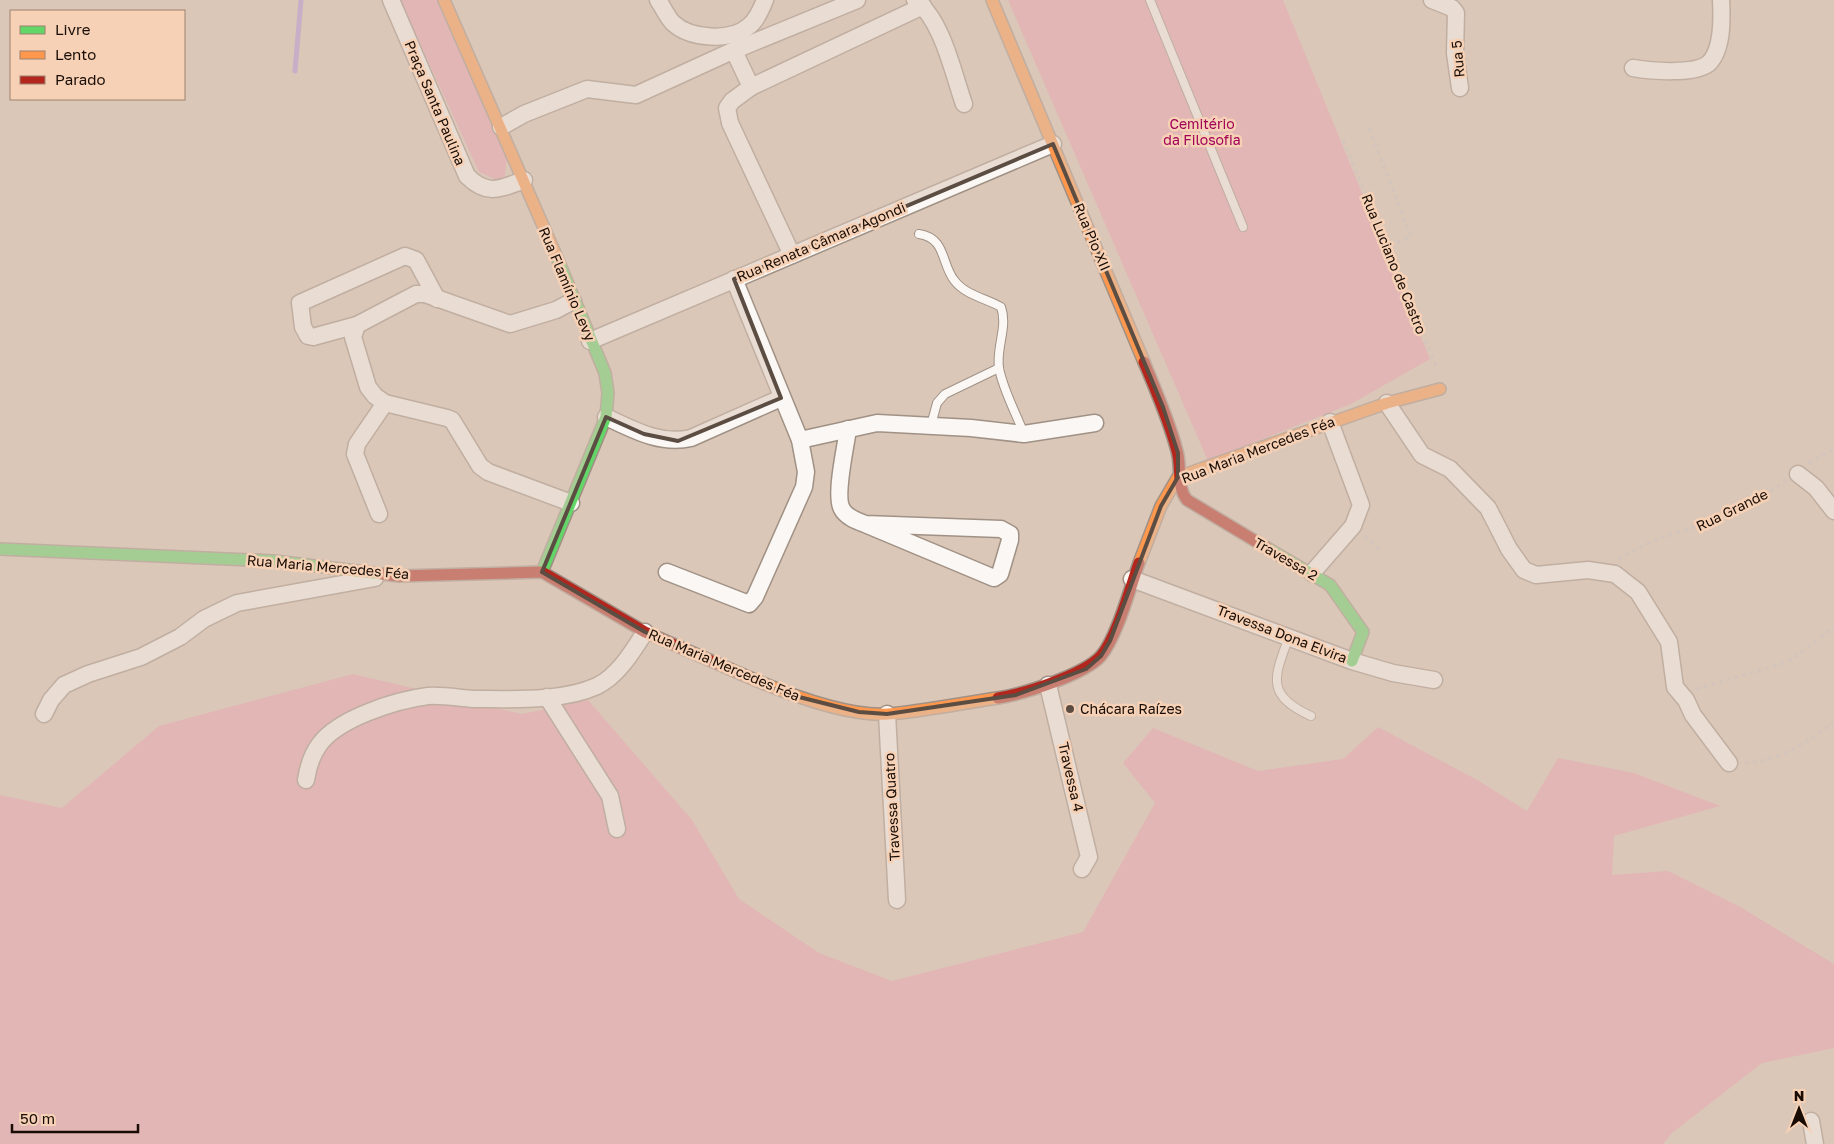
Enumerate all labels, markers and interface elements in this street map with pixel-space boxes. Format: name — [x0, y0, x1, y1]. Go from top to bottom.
legend — [10, 10, 185, 100]
text: Livre — [55, 20, 91, 38]
street label: Praça Santa Paulina — [401, 38, 469, 168]
street label: Rua 5 — [1447, 40, 1468, 78]
text: Lento — [55, 45, 96, 63]
text: Parado — [55, 70, 106, 88]
park label: Cemitério da Filosofia — [1163, 115, 1241, 148]
street label: Rua Luciano de Castro — [1359, 191, 1430, 336]
street label: Rua Renata Câmara Agondi — [734, 198, 908, 285]
street label: Rua Pio XII — [1071, 200, 1114, 273]
street label: Rua Flamínio Levy — [536, 224, 599, 343]
street label: Rua Maria Mercedes Féa — [1179, 412, 1337, 487]
street label: Rua Grande — [1693, 485, 1770, 534]
street label: Travessa 2 — [1252, 534, 1321, 584]
street label: Rua Maria Mercedes Féa — [246, 551, 410, 582]
street label: Travessa Dona Elvira — [1215, 601, 1350, 666]
street label: Rua Maria Mercedes Féa — [646, 625, 802, 704]
place label: Chácara Raízes — [1080, 700, 1182, 717]
marker: Chácara Raízes — [1064, 703, 1076, 715]
street label: Travessa 4 — [1055, 740, 1088, 813]
street label: Travessa Quatro — [880, 753, 903, 862]
north arrow — [1774, 1084, 1824, 1134]
text: N — [1794, 1087, 1804, 1104]
scale bar — [12, 1102, 139, 1134]
text: 50 m — [20, 1109, 55, 1127]

